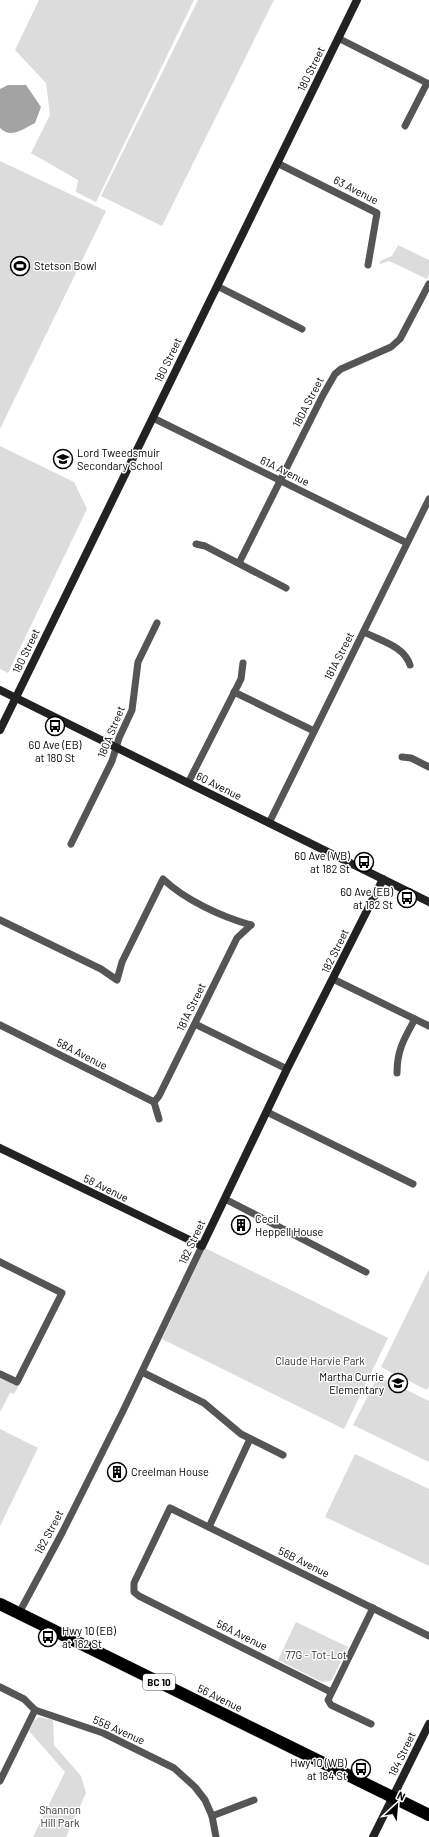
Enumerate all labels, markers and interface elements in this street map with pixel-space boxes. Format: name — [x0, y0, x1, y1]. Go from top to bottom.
street label: 180 Street — [294, 44, 327, 93]
street label: 63 Avenue — [332, 173, 381, 206]
sports icon: Stetson Bowl — [9, 255, 31, 277]
place label: Stetson Bowl — [34, 259, 97, 272]
street label: 180 Street — [151, 335, 184, 384]
street label: 180A Street — [289, 374, 326, 429]
place label: Lord Tweedsmuir Secondary School — [77, 446, 163, 472]
school or university icon: Lord Tweedsmuir Secondary School — [52, 448, 74, 470]
street label: 61A Avenue — [258, 453, 312, 488]
street label: 180 Street — [9, 626, 42, 675]
street label: 181A Street — [321, 630, 356, 682]
street label: 180A Street — [94, 704, 127, 760]
bus stop icon: 60 Ave (EB) at 180 St — [44, 715, 66, 737]
place label: 60 Ave (EB) at 180 St — [29, 738, 82, 764]
street label: 60 Avenue — [194, 769, 244, 802]
place label: 60 Ave (WB) at 182 St — [294, 849, 350, 875]
bus stop icon: 60 Ave (WB) at 182 St — [353, 851, 375, 873]
place label: 60 Ave (EB) at 182 St — [340, 885, 393, 911]
bus stop icon: 60 Ave (EB) at 182 St — [396, 887, 418, 909]
street label: 182 Street — [318, 926, 351, 975]
street label: 181A Street — [173, 981, 208, 1033]
street label: 58A Avenue — [55, 1035, 110, 1072]
street label: 58 Avenue — [82, 1171, 131, 1204]
place label: Cecil Heppell House — [255, 1212, 324, 1238]
building icon: Cecil Heppell House — [230, 1214, 252, 1236]
street label: 182 Street — [176, 1217, 208, 1266]
park label: Claude Harvie Park — [275, 1354, 365, 1367]
place label: Martha Currie Elementary — [319, 1370, 384, 1396]
school or university icon: Martha Currie Elementary — [387, 1372, 409, 1394]
building icon: Creelman House — [106, 1461, 128, 1483]
place label: Creelman House — [131, 1465, 209, 1478]
street label: 182 Street — [32, 1508, 65, 1556]
street label: 56B Avenue — [276, 1544, 332, 1580]
street label: 56A Avenue — [215, 1617, 270, 1653]
place label: Hwy 10 (EB) at 182 St — [62, 1624, 116, 1650]
bus stop icon: Hwy 10 (EB) at 182 St — [37, 1626, 59, 1648]
park label: 77G - Tot-Lot — [285, 1648, 347, 1661]
road number: BC 10 — [143, 1674, 175, 1690]
street label: 56 Avenue — [196, 1681, 245, 1714]
street label: 55B Avenue — [91, 1712, 147, 1747]
street label: 184 Street — [385, 1729, 418, 1778]
place label: Hwy 10 (WB) at 184 St — [290, 1756, 347, 1782]
bus stop icon: Hwy 10 (WB) at 184 St — [350, 1758, 372, 1780]
north arrow — [377, 1785, 417, 1825]
text: N — [395, 1788, 408, 1803]
park label: Shannon Hill Park — [39, 1803, 81, 1829]

